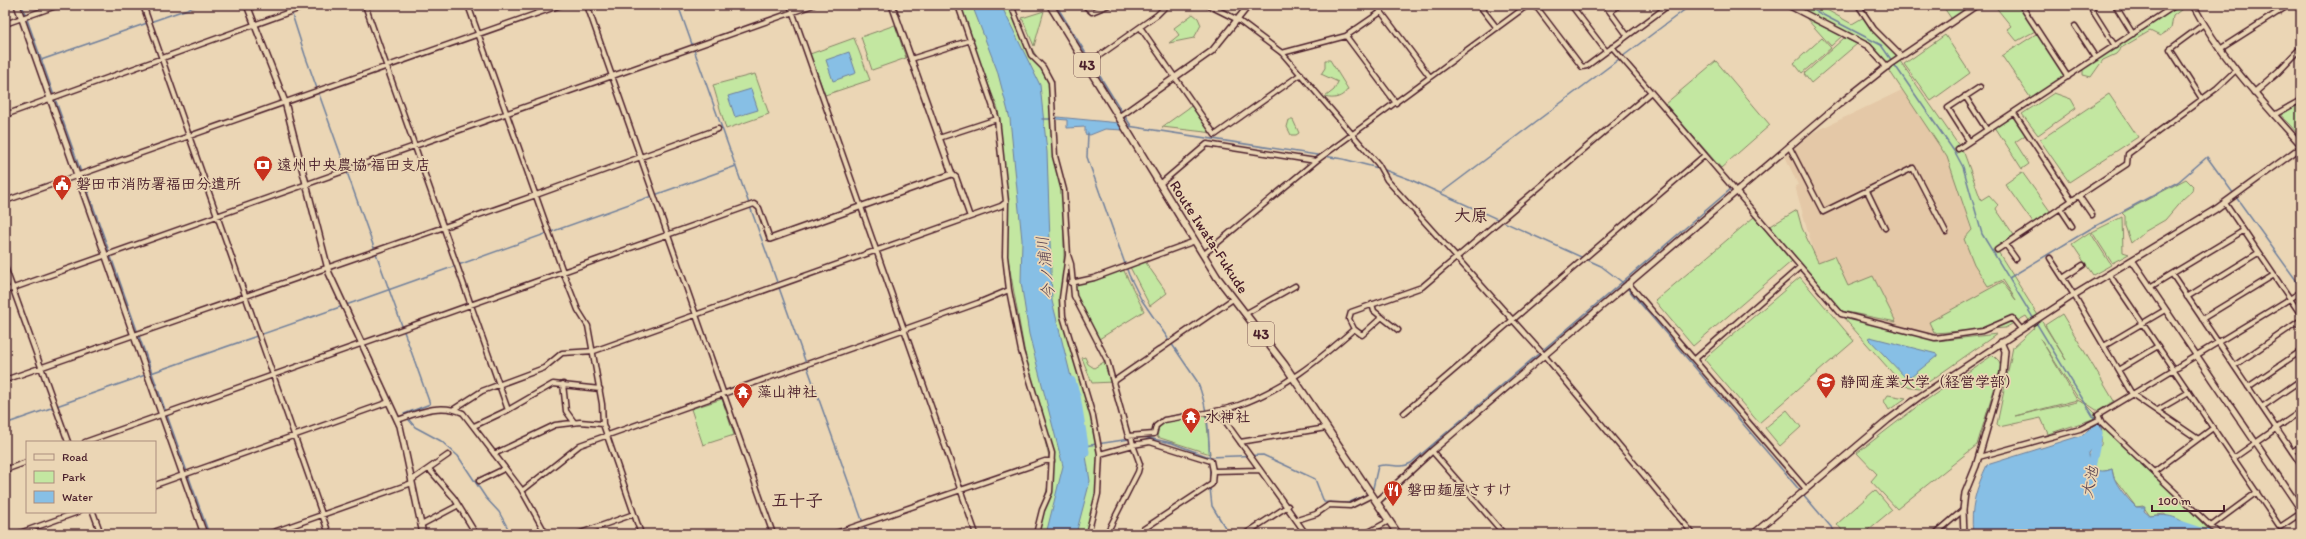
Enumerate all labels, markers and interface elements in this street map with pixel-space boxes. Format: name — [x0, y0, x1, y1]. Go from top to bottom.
road number: 43 — [1074, 53, 1100, 77]
bank icon: 遠州中央農協 福田支店 — [252, 154, 274, 182]
place label: 遠州中央農協 福田支店 — [277, 156, 430, 174]
public building icon: 磐田市消防署福田分遣所 — [51, 173, 73, 201]
place label: 磐田市消防署福田分遣所 — [76, 175, 241, 193]
street label: Route Iwata-Fukude — [1166, 177, 1252, 297]
district label: 大原 — [1454, 205, 1488, 225]
water label: 今ノ浦川 — [1033, 235, 1058, 301]
road number: 43 — [1248, 322, 1274, 346]
school or university icon: 静岡産業大学（経営学部） — [1815, 371, 1837, 399]
place label: 静岡産業大学（経営学部） — [1840, 373, 2020, 391]
temple icon: 藻山神社 — [732, 381, 754, 409]
place label: 藻山神社 — [757, 383, 817, 401]
temple icon: 水神社 — [1180, 406, 1202, 434]
place label: 水神社 — [1205, 408, 1250, 426]
legend — [26, 441, 156, 513]
text: Road — [62, 450, 88, 464]
water label: 大池 — [2077, 464, 2102, 500]
text: Park — [62, 470, 86, 484]
restaurant icon: 磐田麺屋さすけ — [1382, 479, 1404, 507]
place label: 磐田麺屋さすけ — [1407, 481, 1512, 499]
scale bar — [2152, 487, 2224, 513]
text: Water — [62, 490, 93, 504]
district label: 五十子 — [772, 490, 823, 510]
text: 100 m — [2158, 494, 2191, 508]

